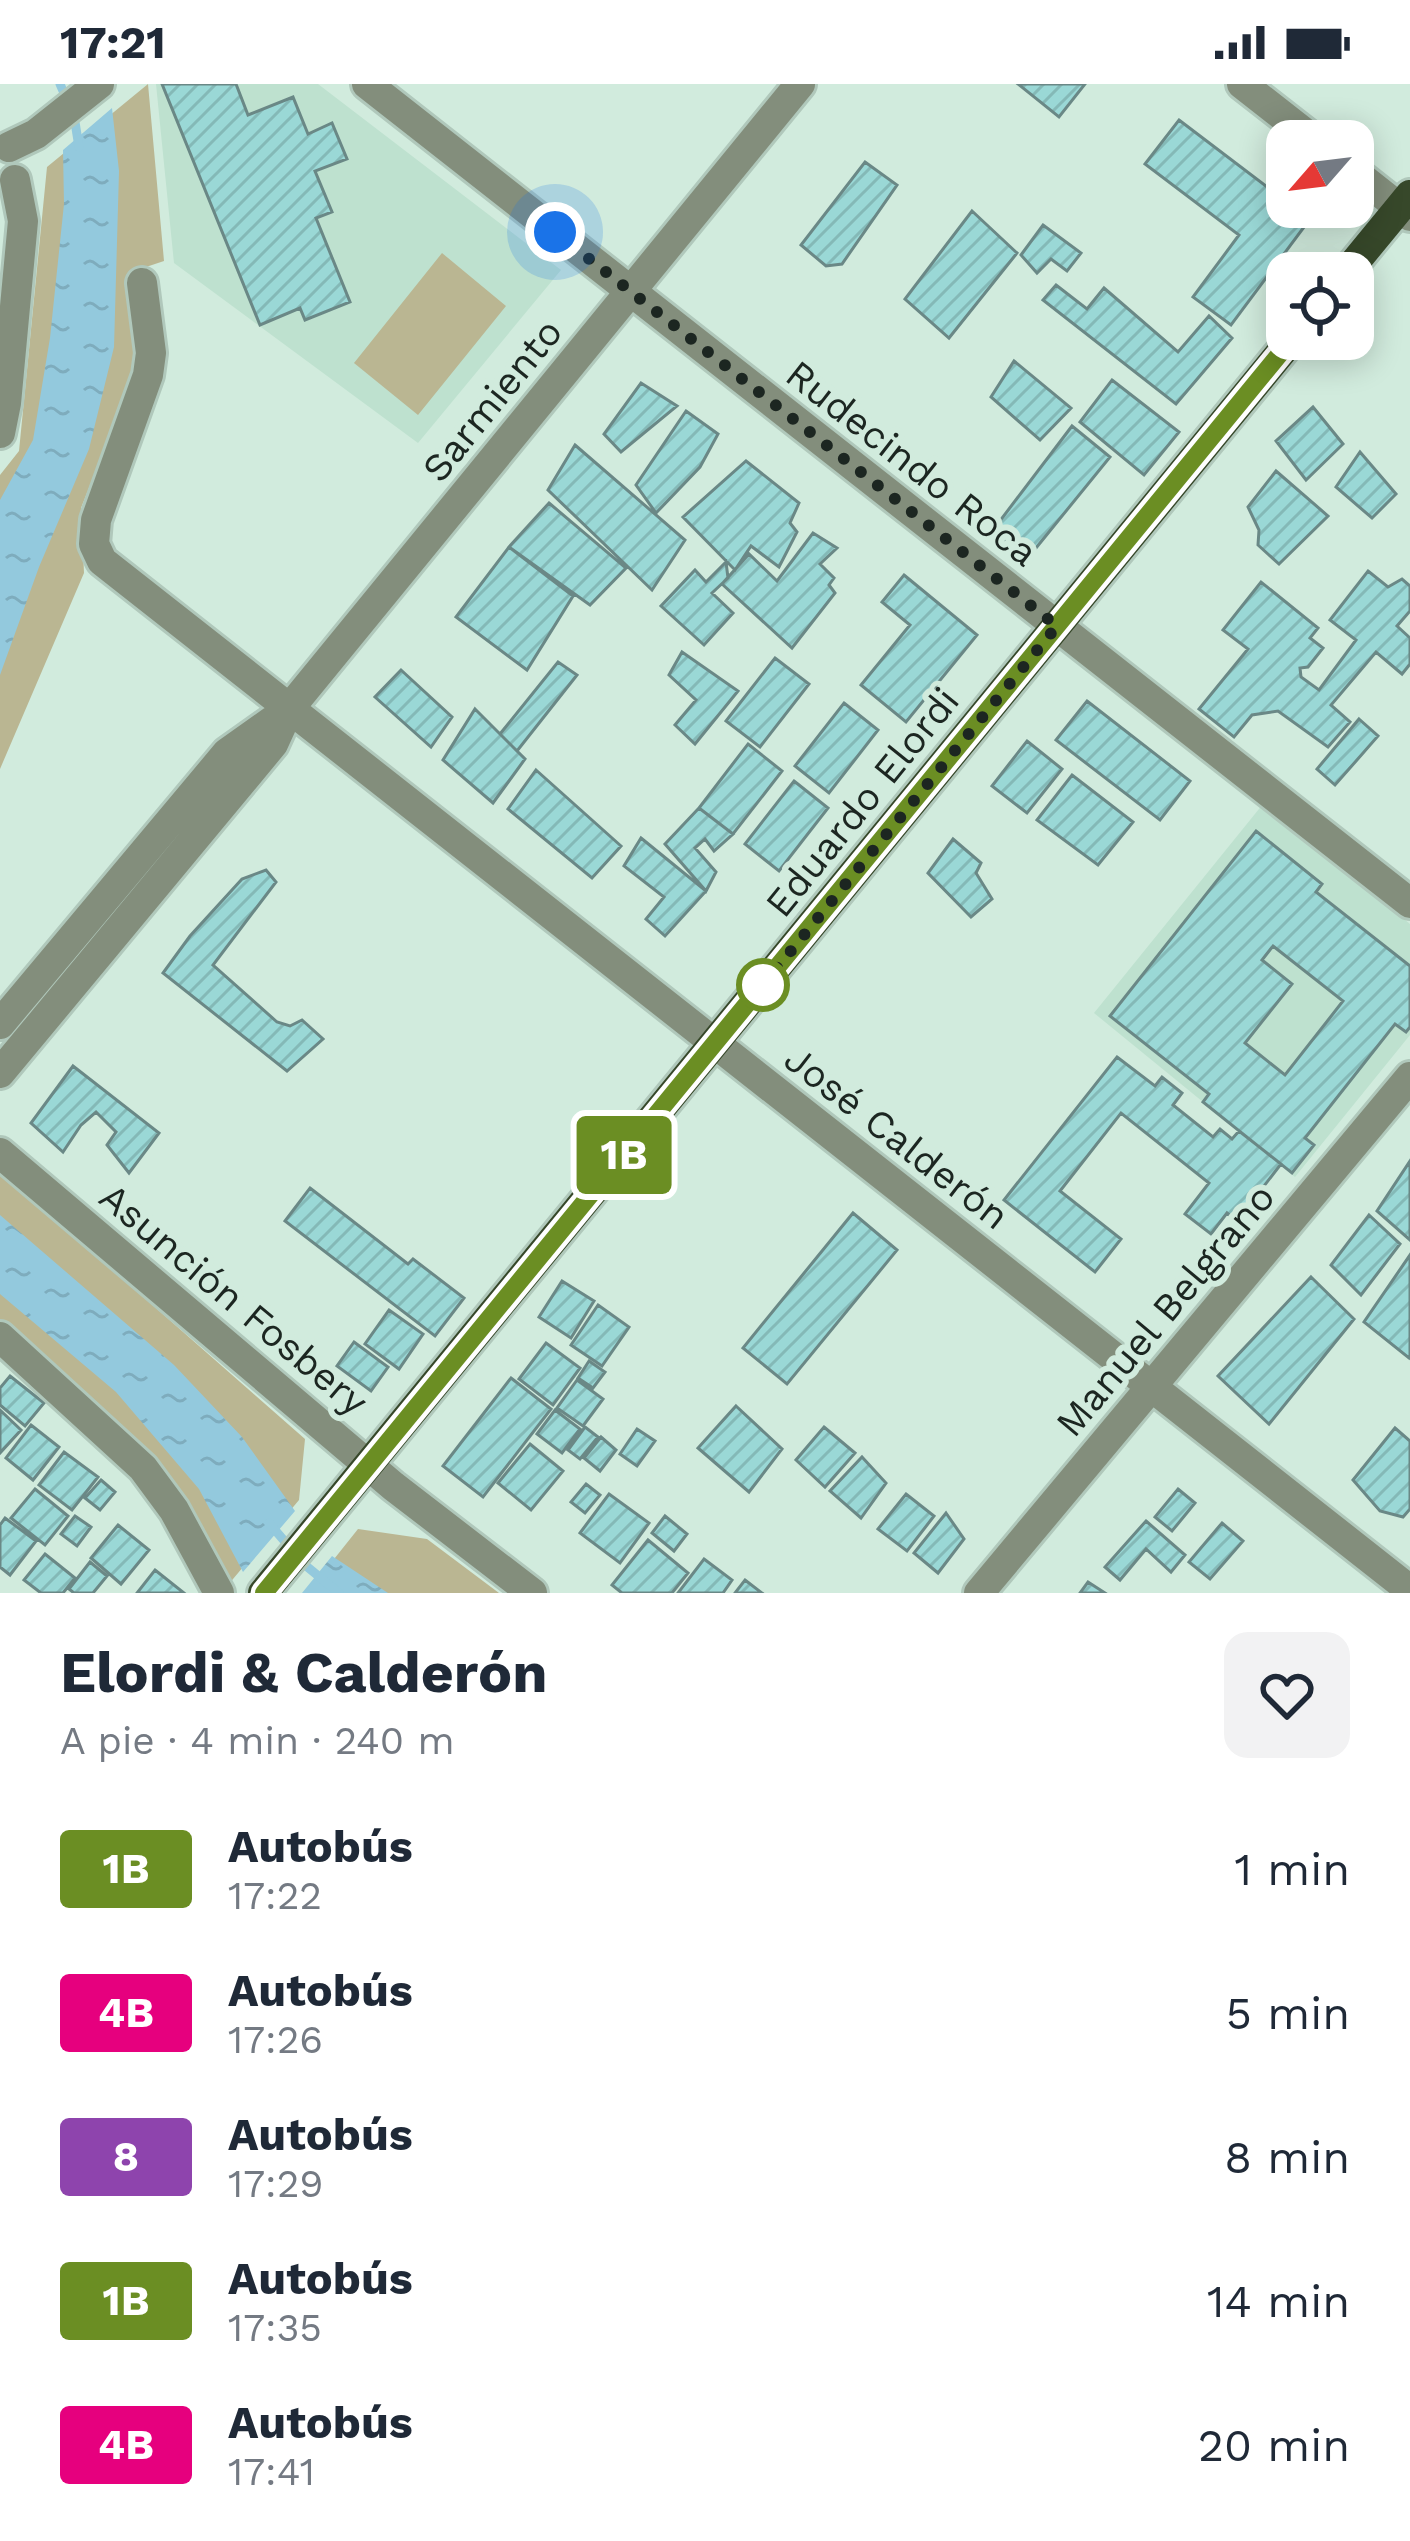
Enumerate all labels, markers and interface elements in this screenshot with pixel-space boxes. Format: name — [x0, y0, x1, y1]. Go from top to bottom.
text: 17:21 — [60, 16, 166, 69]
north arrow — [1266, 120, 1374, 228]
map controls — [1266, 120, 1374, 360]
your location — [525, 202, 585, 262]
button: locate — [1266, 252, 1374, 360]
street label: Sarmiento — [413, 310, 571, 490]
street label: Rudecindo Roca — [777, 351, 1047, 575]
street label: Eduardo Elordi — [756, 678, 968, 926]
unlabelled marker — [738, 960, 788, 1010]
street label: José Calderón — [776, 1036, 1018, 1238]
line badge: 1B — [570, 1116, 678, 1194]
text: 1B — [601, 1130, 647, 1179]
street label: Asunción Fosbery — [91, 1174, 377, 1424]
street label: Manuel Belgrano — [1046, 1175, 1284, 1445]
button: heart — [1224, 1632, 1350, 1758]
text: Elordi & Calderón — [60, 1639, 547, 1706]
text: A pie · 4 min · 240 m — [60, 1718, 455, 1763]
text: Autobús — [228, 1820, 413, 1873]
text: 1 min — [1234, 1843, 1350, 1896]
text: 1B — [103, 1844, 149, 1893]
text: 17:22 — [228, 1873, 322, 1918]
text: Autobús — [228, 1964, 413, 2017]
text: 5 min — [1226, 1987, 1350, 2040]
text: 4B — [98, 1988, 154, 2037]
text: 17:26 — [228, 2017, 323, 2062]
text: Autobús — [228, 2108, 413, 2161]
text: 8 min — [1224, 2131, 1350, 2184]
text: 8 — [113, 2132, 139, 2181]
text: 17:29 — [228, 2161, 323, 2206]
text: Autobús — [228, 2252, 413, 2305]
text: 14 min — [1207, 2275, 1350, 2328]
text: 1B — [103, 2276, 149, 2325]
text: 17:35 — [228, 2305, 322, 2350]
text: Autobús — [228, 2396, 413, 2449]
text: 20 min — [1198, 2419, 1350, 2472]
text: 4B — [98, 2420, 154, 2469]
text: 17:41 — [228, 2449, 315, 2494]

